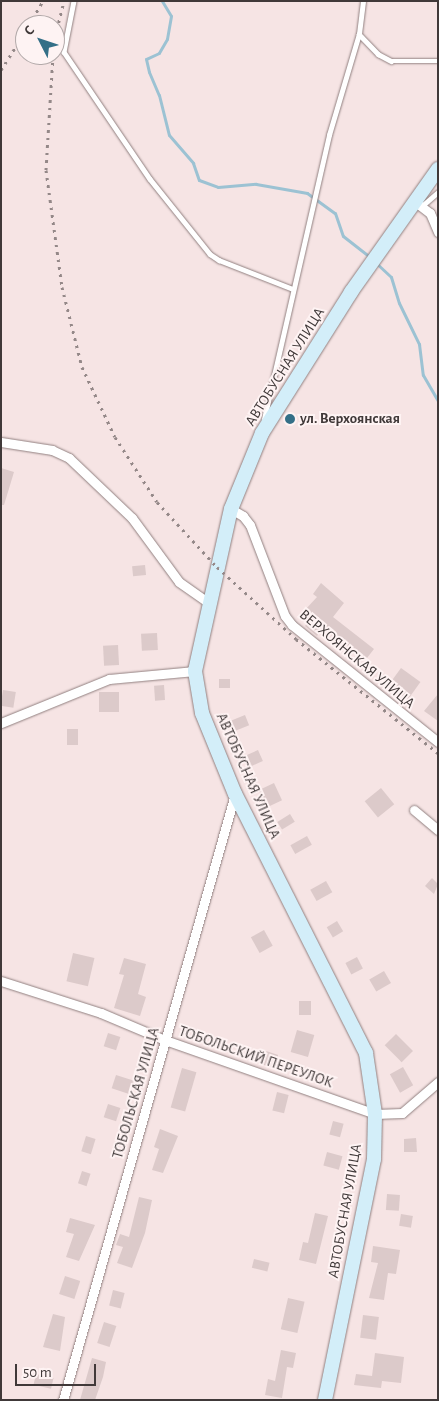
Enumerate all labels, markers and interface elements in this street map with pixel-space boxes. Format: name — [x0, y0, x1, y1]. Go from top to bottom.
north arrow — [15, 15, 65, 65]
text: С — [22, 23, 37, 38]
street label: АВТОБУСНАЯ УЛИЦА — [241, 305, 329, 429]
place label: ул. Верхоянская — [300, 410, 400, 428]
marker: ул. Верхоянская — [284, 413, 296, 425]
street label: ВЕРХОЯНСКАЯ УЛИЦА — [296, 605, 418, 713]
street label: АВТОБУСНАЯ УЛИЦА — [212, 710, 284, 842]
street label: ТОБОЛЬСКИЙ ПЕРЕУЛОК — [176, 1022, 336, 1092]
street label: ТОБОЛЬСКАЯ УЛИЦА — [109, 1025, 163, 1161]
street label: АВТОБУСНАЯ УЛИЦА — [324, 1142, 366, 1280]
scale bar — [18, 1354, 99, 1386]
text: 50 m — [23, 1365, 52, 1380]

